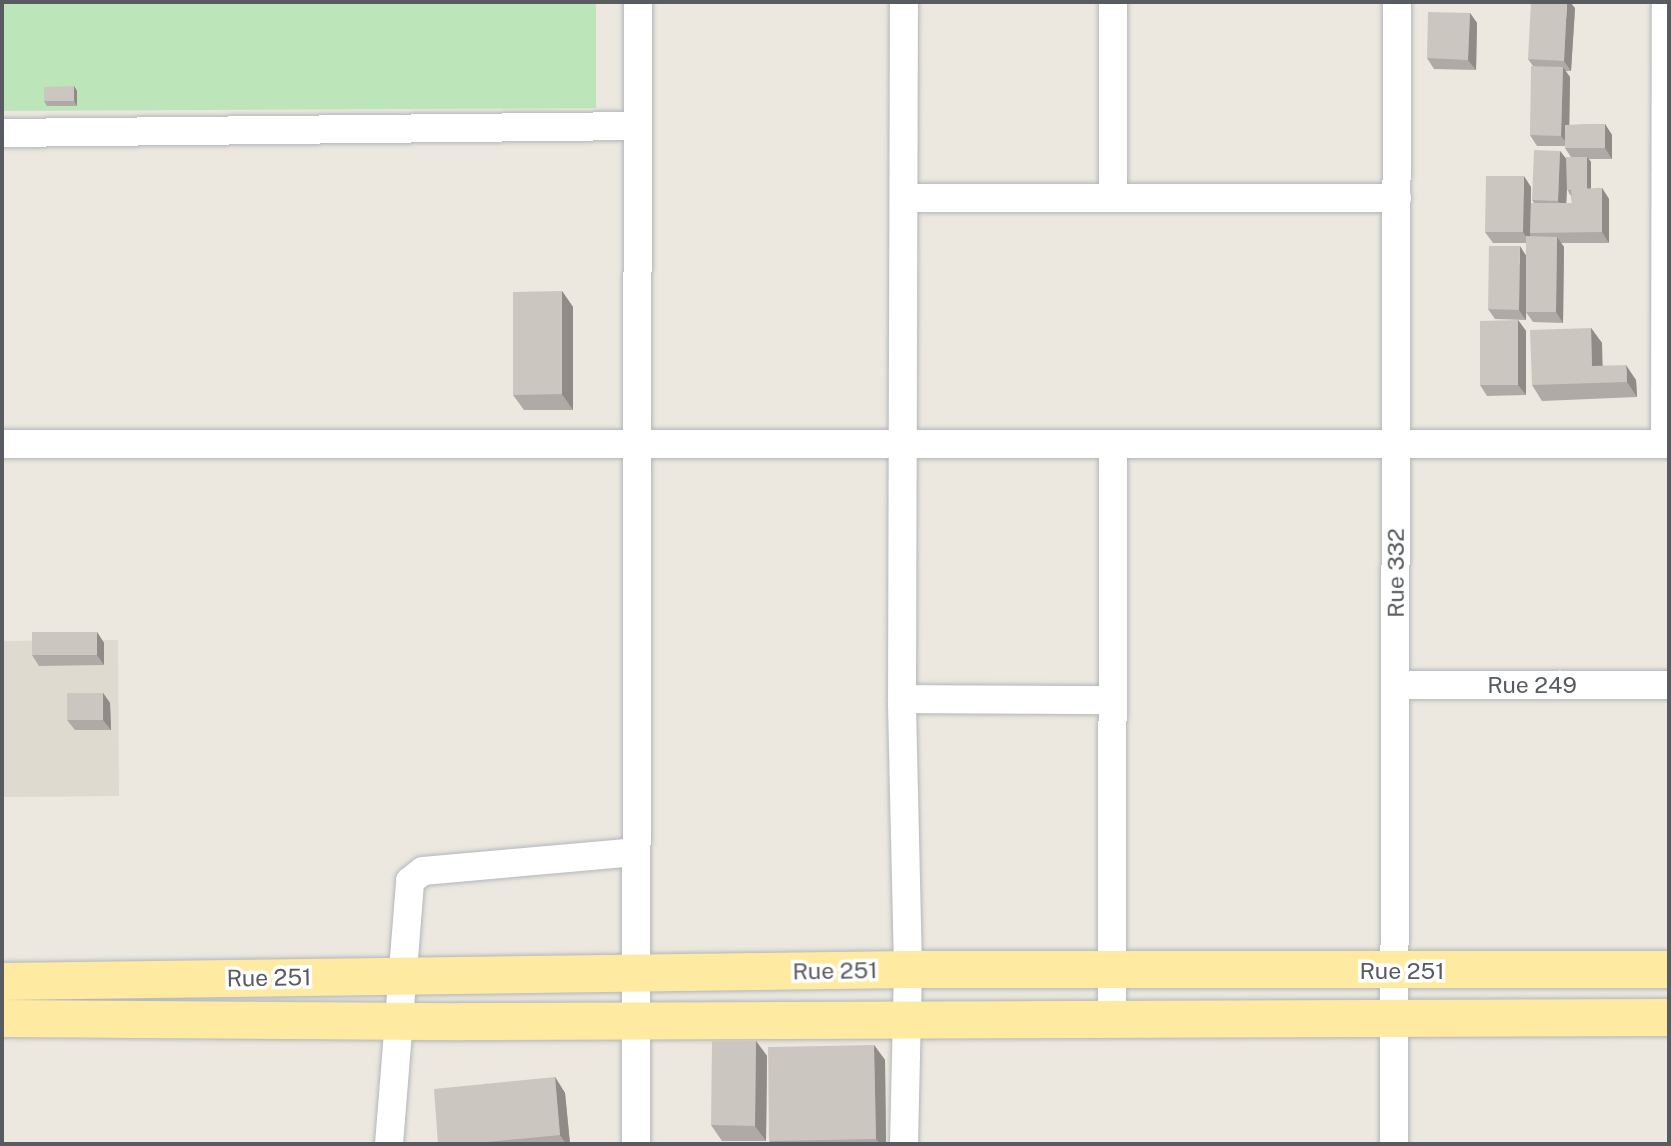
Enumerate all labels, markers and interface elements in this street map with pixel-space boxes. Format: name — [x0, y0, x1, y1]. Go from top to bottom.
street label: Rue 332 — [1382, 528, 1410, 618]
street label: Rue 249 — [1487, 671, 1577, 699]
street label: Rue 251 — [792, 956, 878, 986]
street label: Rue 251 — [1359, 957, 1445, 985]
street label: Rue 251 — [226, 963, 312, 993]

